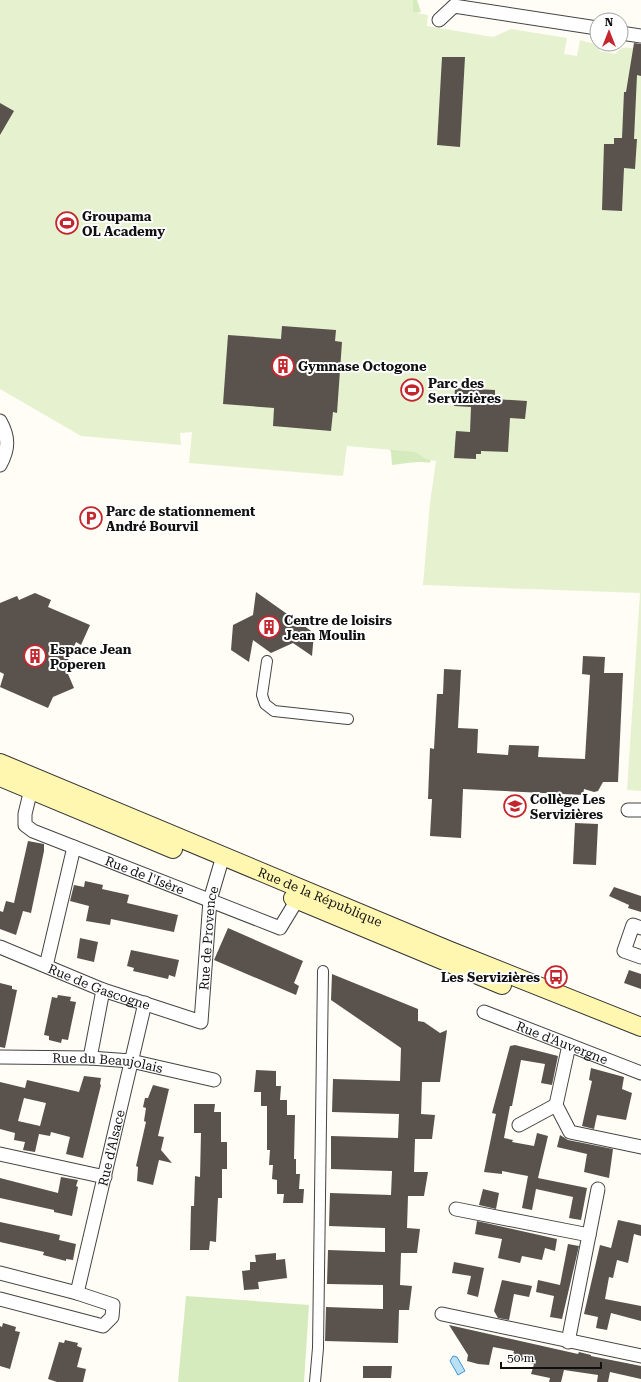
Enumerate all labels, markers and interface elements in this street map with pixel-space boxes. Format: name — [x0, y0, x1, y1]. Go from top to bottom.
north arrow — [589, 12, 629, 52]
text: N — [605, 16, 614, 29]
place label: Groupama OL Academy — [82, 209, 165, 239]
sports icon: Groupama OL Academy — [54, 210, 80, 236]
building icon: Gymnase Octogone — [270, 353, 296, 379]
place label: Gymnase Octogone — [298, 359, 427, 374]
place label: Parc des Servizières — [428, 376, 501, 406]
sports icon: Parc des Servizières — [399, 377, 425, 403]
place label: Parc de stationnement André Bourvil — [106, 504, 256, 534]
parking icon: Parc de stationnement André Bourvil — [78, 505, 104, 531]
place label: Centre de loisirs Jean Moulin — [284, 613, 392, 643]
building icon: Centre de loisirs Jean Moulin — [256, 614, 282, 640]
place label: Espace Jean Poperen — [50, 642, 132, 672]
building icon: Espace Jean Poperen — [22, 643, 48, 669]
place label: Collège Les Servizières — [530, 792, 605, 822]
school or university icon: Collège Les Servizières — [502, 793, 528, 819]
street label: Rue de l'Isère — [103, 853, 186, 898]
street label: Rue de la République — [256, 865, 384, 930]
street label: Rue de Provence — [196, 884, 222, 991]
street label: Rue de Gascogne — [46, 961, 152, 1013]
bus stop icon: Les Servizières — [543, 964, 569, 990]
place label: Les Servizières — [441, 970, 540, 985]
street label: Rue d'Auvergne — [514, 1018, 610, 1067]
street label: Rue du Beaujolais — [52, 1051, 164, 1076]
street label: Rue d'Alsace — [95, 1108, 128, 1188]
scale bar — [501, 1344, 601, 1370]
text: 50 m — [507, 1351, 534, 1365]

